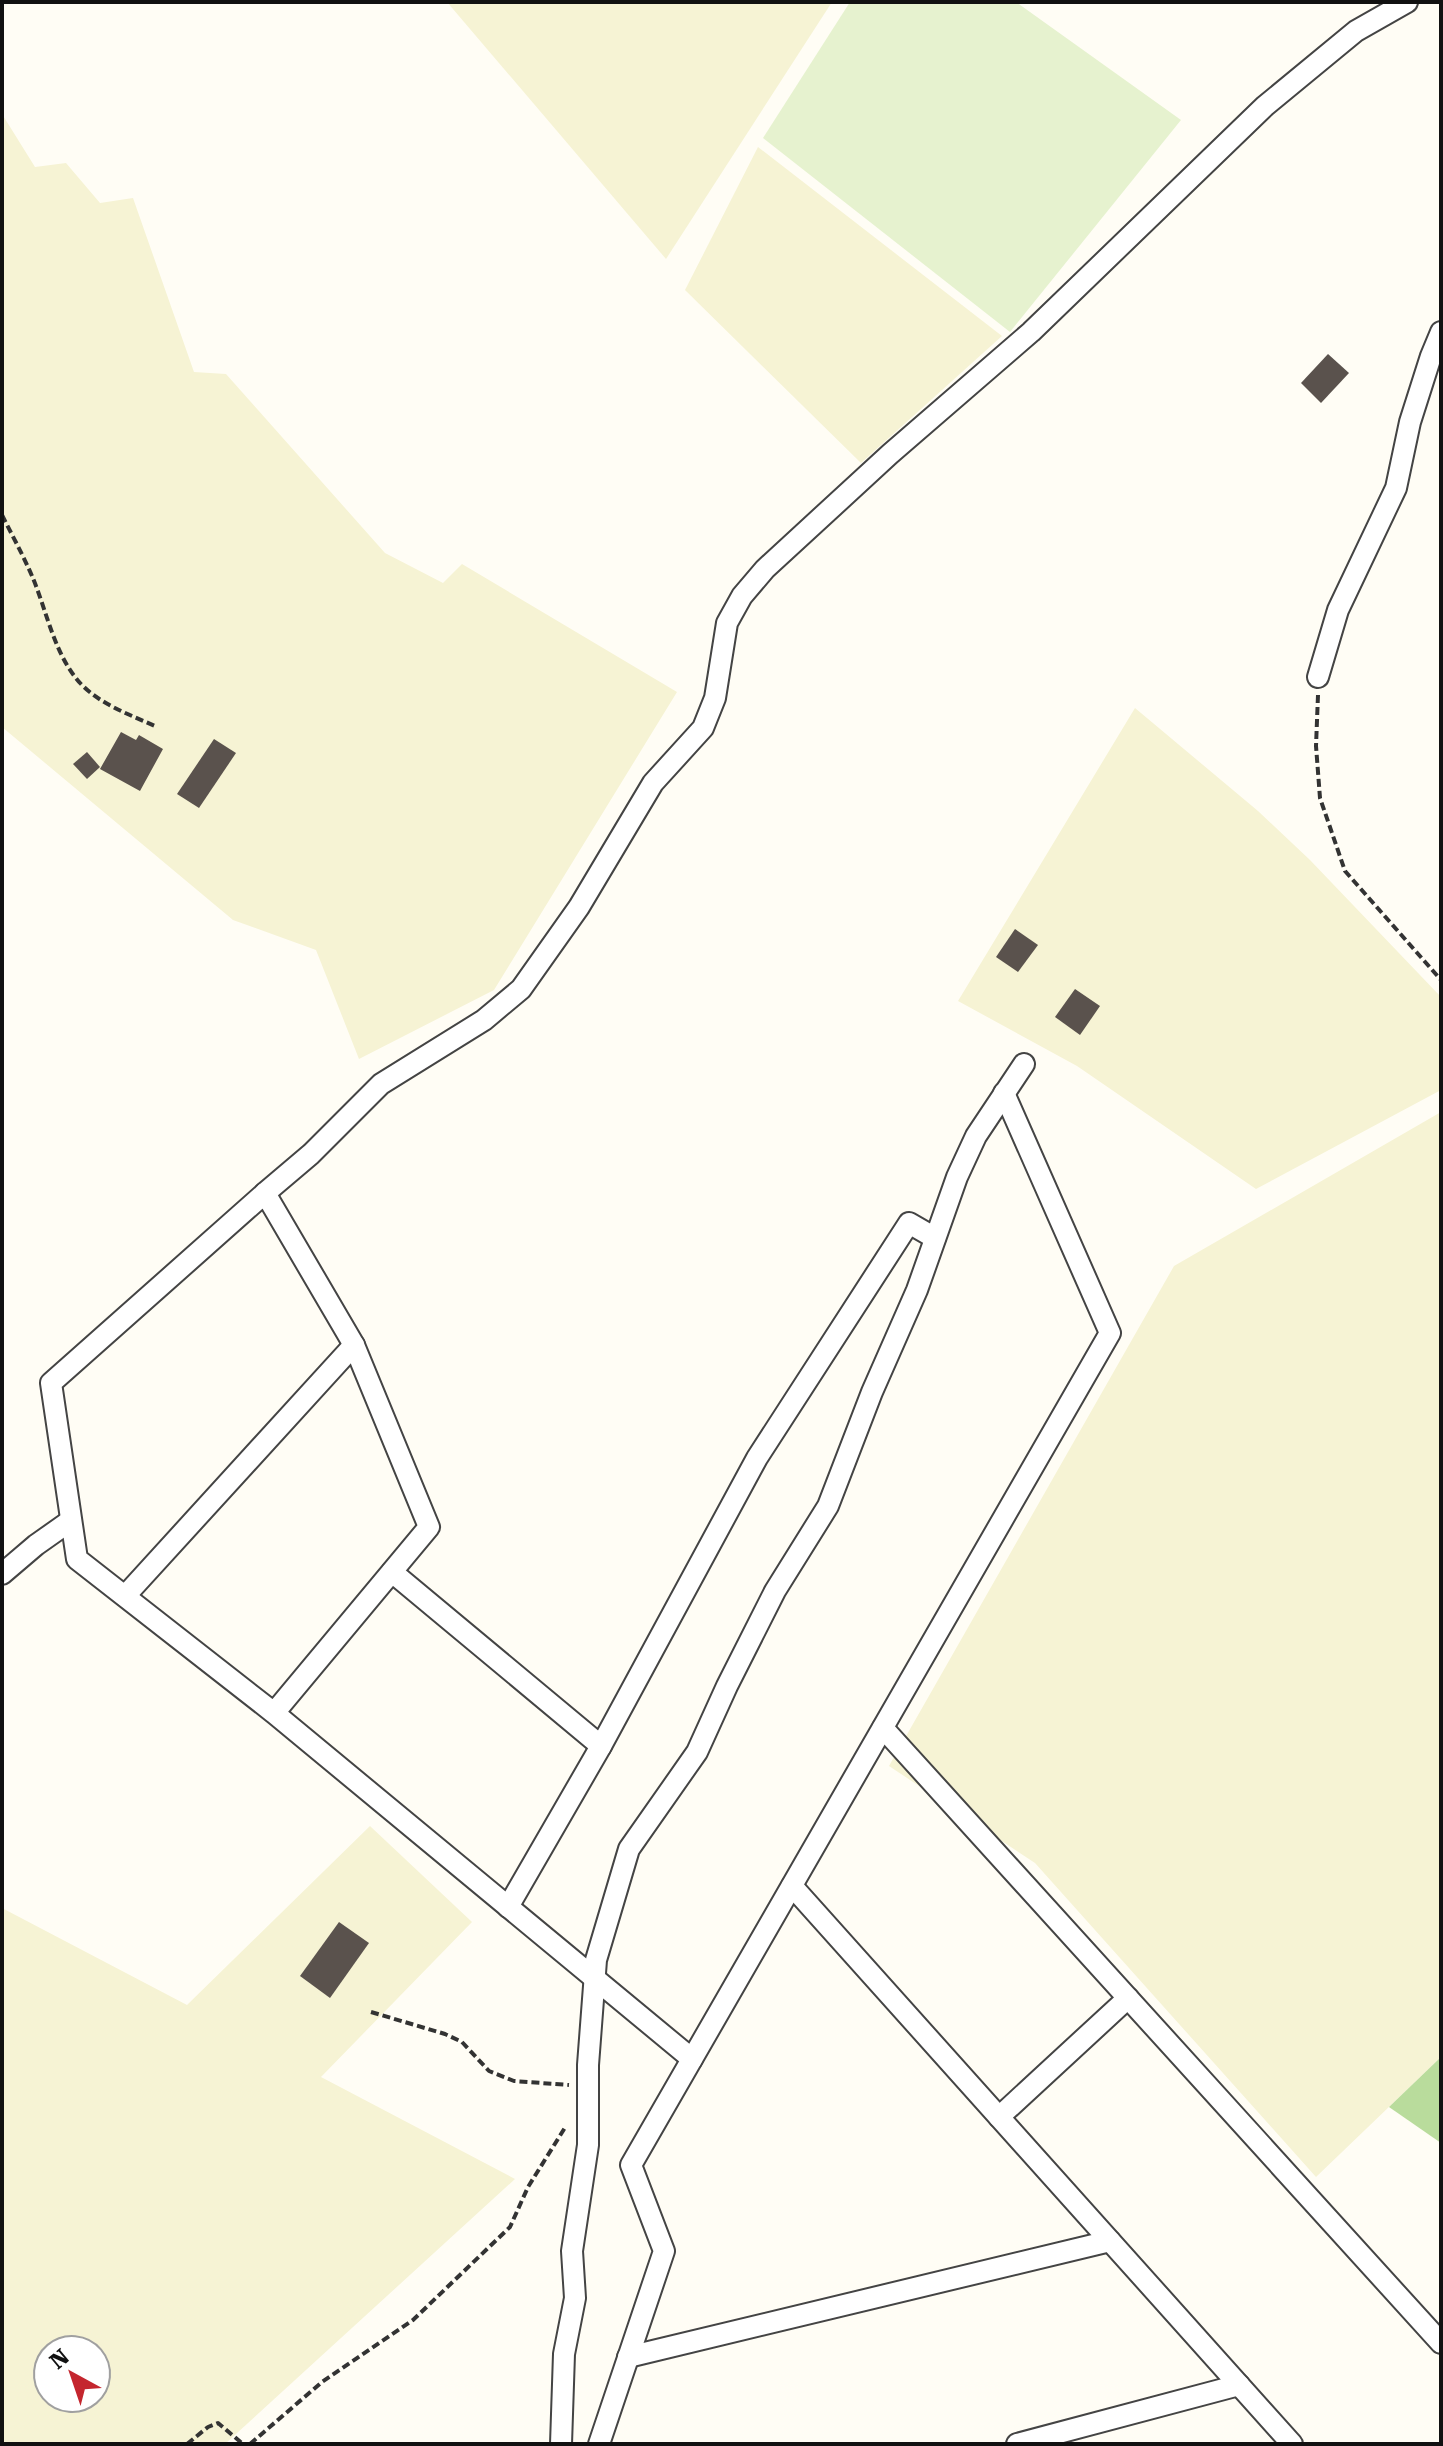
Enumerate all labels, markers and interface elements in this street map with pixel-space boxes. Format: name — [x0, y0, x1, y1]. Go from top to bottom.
north arrow — [32, 2334, 112, 2414]
text: N — [45, 2344, 74, 2374]

